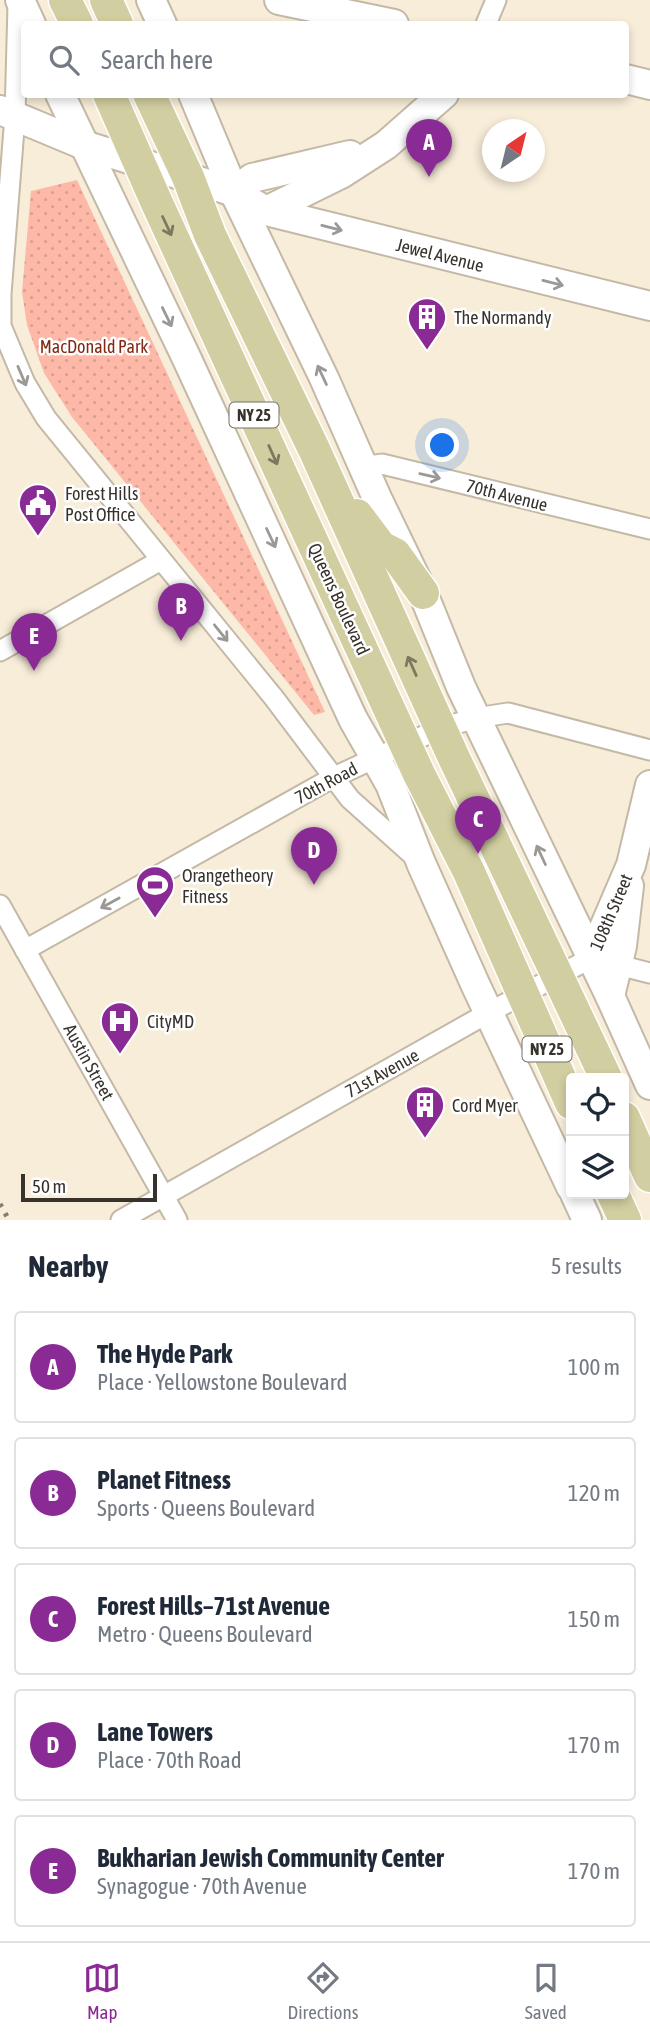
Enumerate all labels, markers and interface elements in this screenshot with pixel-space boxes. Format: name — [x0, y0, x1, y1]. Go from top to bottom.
search box — [21, 21, 629, 98]
icon: search — [45, 41, 83, 79]
text: Search here — [101, 45, 213, 75]
pin: A — [406, 119, 452, 177]
north arrow — [482, 119, 545, 182]
one-way arrow — [161, 215, 174, 236]
one-way arrow — [320, 222, 343, 235]
street label: Jewel Avenue — [394, 234, 486, 276]
one-way arrow — [541, 276, 564, 290]
building icon: The Normandy — [406, 296, 448, 351]
one-way arrow — [161, 306, 174, 327]
place label: The Normandy — [454, 307, 551, 328]
park label: MacDonald Park — [40, 336, 148, 357]
one-way arrow — [16, 365, 29, 386]
one-way arrow — [315, 365, 328, 386]
road number: NY 25 — [230, 402, 278, 428]
your location — [425, 428, 459, 462]
one-way arrow — [267, 444, 280, 465]
one-way arrow — [418, 470, 441, 483]
street label: 70th Avenue — [464, 475, 550, 515]
public building icon: Forest Hills Post Office — [17, 482, 59, 537]
place label: Forest Hills Post Office — [65, 483, 138, 525]
one-way arrow — [265, 527, 278, 549]
street label: Queens Boulevard — [304, 540, 374, 658]
pin: B — [158, 583, 204, 641]
pin: E — [11, 613, 57, 671]
one-way arrow — [213, 623, 228, 641]
one-way arrow — [405, 656, 418, 677]
street label: 70th Road — [291, 758, 361, 808]
pin: C — [455, 796, 501, 854]
pin: D — [291, 827, 337, 885]
one-way arrow — [534, 845, 547, 866]
sports icon: Orangetheory Fitness — [134, 864, 176, 919]
place label: Orangetheory Fitness — [182, 865, 273, 907]
street label: 108th Street — [585, 870, 637, 954]
one-way arrow — [100, 896, 120, 910]
hospital icon: CityMD — [99, 1000, 141, 1055]
place label: CityMD — [147, 1011, 194, 1032]
street label: Austin Street — [59, 1020, 119, 1104]
road number: NY 25 — [522, 1036, 572, 1062]
street label: 71st Avenue — [342, 1044, 422, 1102]
map controls — [566, 1073, 629, 1199]
button: locate — [566, 1073, 629, 1136]
building icon: Cord Myer — [404, 1084, 446, 1139]
place label: Cord Myer — [452, 1095, 518, 1116]
button: layers — [566, 1136, 629, 1199]
scale bar — [21, 1171, 158, 1203]
text: 50 m — [32, 1175, 66, 1197]
text: Nearby — [28, 1249, 108, 1283]
text: 5 results — [551, 1253, 622, 1279]
text: The Hyde Park — [97, 1339, 233, 1369]
text: A — [47, 1354, 59, 1380]
text: 100 m — [568, 1354, 620, 1380]
text: Place · Yellowstone Boulevard — [97, 1369, 347, 1395]
text: Planet Fitness — [97, 1465, 231, 1495]
text: B — [48, 1480, 58, 1506]
text: 120 m — [568, 1480, 620, 1506]
text: Sports · Queens Boulevard — [97, 1495, 315, 1521]
text: Forest Hills–71st Avenue — [97, 1591, 330, 1621]
text: C — [48, 1606, 58, 1632]
text: 150 m — [568, 1606, 620, 1632]
text: Metro · Queens Boulevard — [97, 1621, 313, 1647]
text: Lane Towers — [97, 1717, 213, 1747]
text: D — [47, 1732, 59, 1758]
text: 170 m — [568, 1732, 620, 1758]
text: Place · 70th Road — [97, 1747, 242, 1773]
text: Bukharian Jewish Community Center — [97, 1843, 444, 1873]
text: E — [48, 1858, 58, 1884]
text: 170 m — [568, 1858, 620, 1884]
text: Synagogue · 70th Avenue — [97, 1873, 307, 1899]
tab: Map — [83, 1959, 121, 2023]
tab: Directions — [288, 1959, 358, 2023]
tab: Saved — [525, 1959, 567, 2023]

